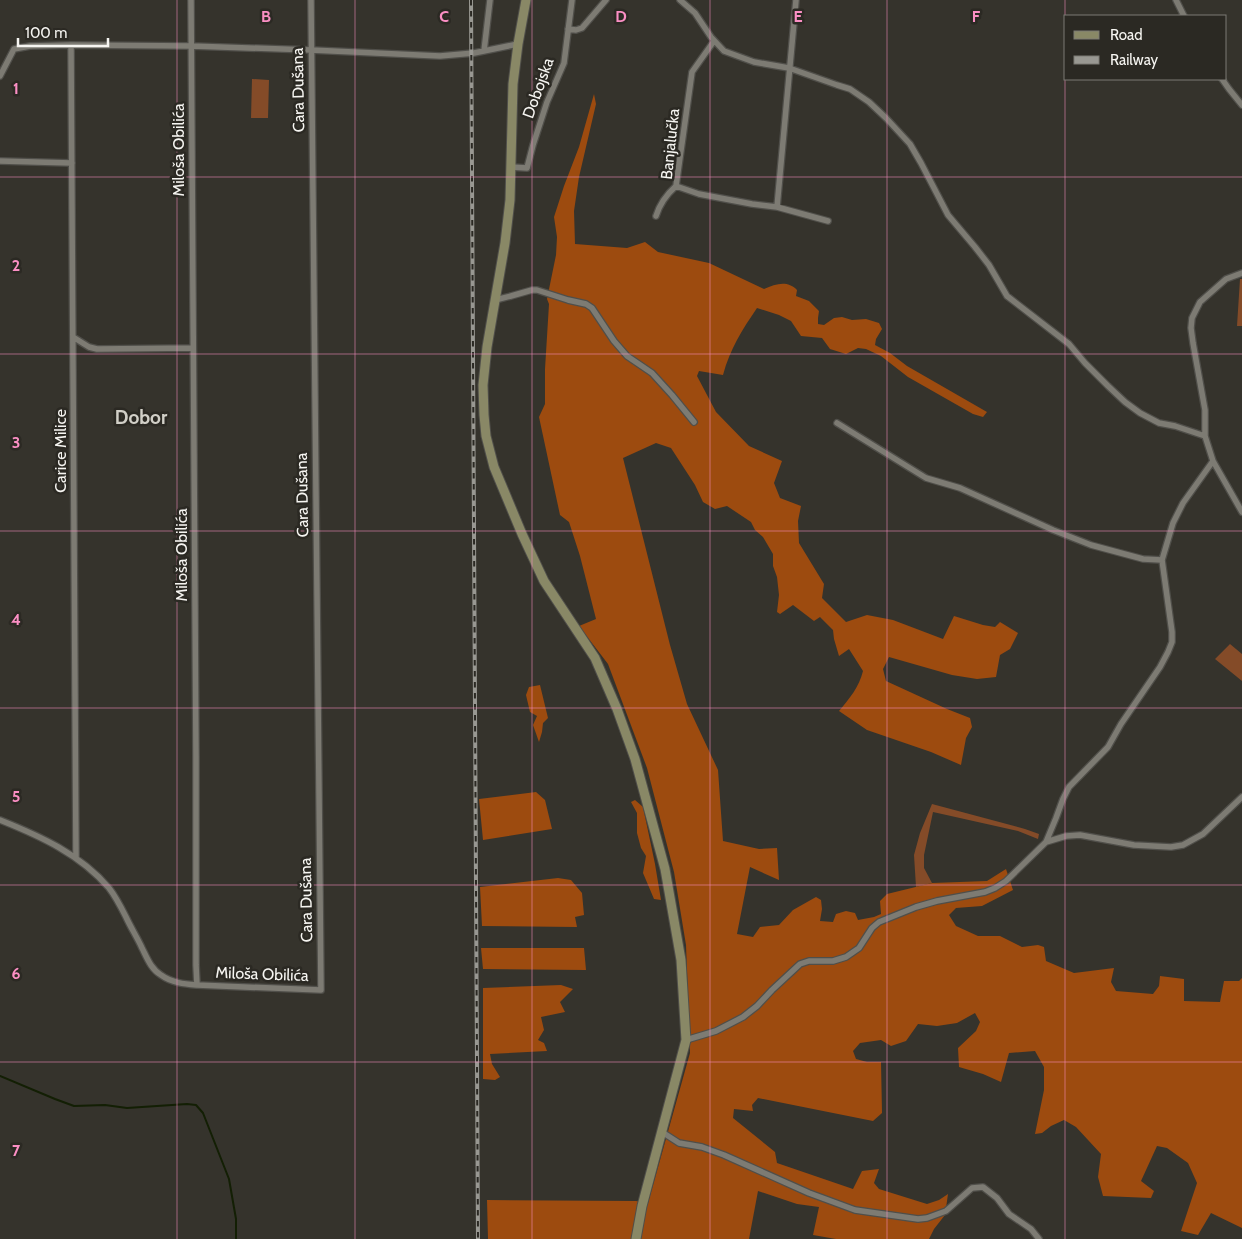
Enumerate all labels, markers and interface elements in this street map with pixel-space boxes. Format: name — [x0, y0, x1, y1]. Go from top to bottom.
text: B — [261, 7, 271, 26]
text: C — [439, 7, 449, 26]
text: D — [615, 7, 627, 26]
text: E — [793, 7, 803, 26]
text: F — [972, 7, 981, 26]
scale bar — [18, 15, 108, 47]
legend — [1064, 15, 1227, 80]
text: 100 m — [25, 24, 67, 42]
text: Road — [1110, 26, 1143, 44]
street label: Cara Dušana — [288, 47, 308, 132]
text: Railway — [1110, 51, 1159, 69]
street label: Dobojska — [518, 55, 558, 121]
text: 1 — [13, 79, 19, 98]
street label: Miloša Obilića — [169, 103, 188, 197]
street label: Banjalučka — [657, 107, 683, 181]
text: 2 — [12, 256, 20, 275]
district label: Dobor — [115, 406, 168, 429]
street label: Carice Milice — [51, 409, 70, 493]
text: 3 — [12, 433, 20, 452]
street label: Cara Dušana — [292, 452, 312, 537]
street label: Miloša Obilića — [172, 508, 191, 602]
text: 4 — [11, 610, 21, 629]
text: 5 — [12, 787, 20, 806]
street label: Cara Dušana — [296, 857, 316, 942]
street label: Miloša Obilića — [215, 963, 309, 985]
text: 6 — [12, 964, 21, 983]
text: 7 — [12, 1141, 21, 1160]

